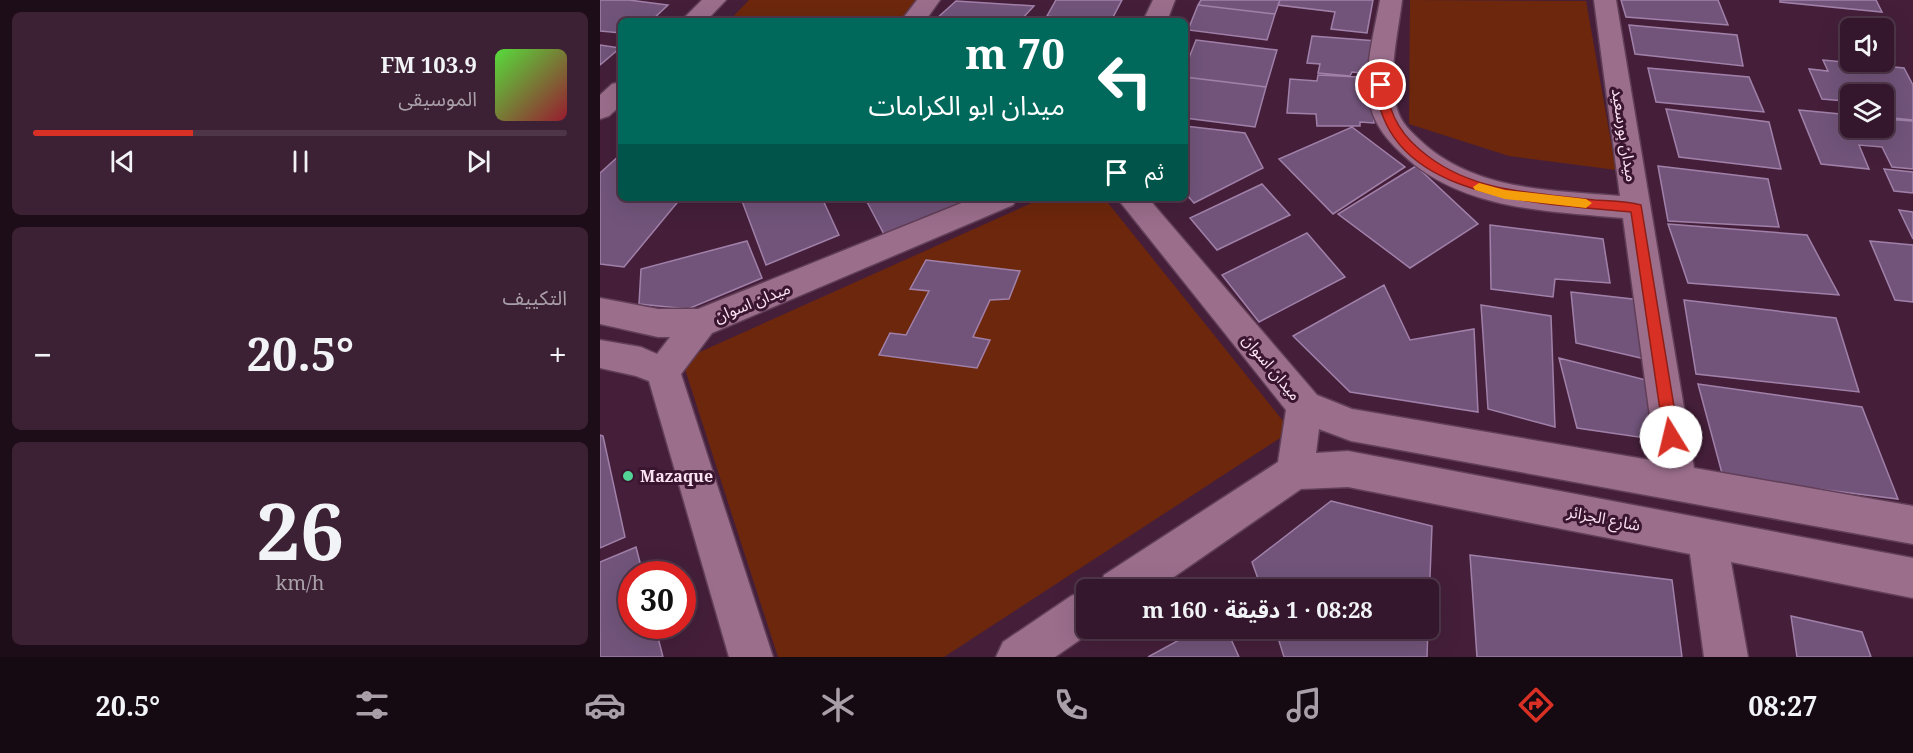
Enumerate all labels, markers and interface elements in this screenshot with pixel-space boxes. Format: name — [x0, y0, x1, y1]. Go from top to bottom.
map controls — [1840, 18, 1894, 138]
button: sound — [1840, 18, 1894, 72]
text: 70 m — [965, 24, 1065, 81]
icon: left — [1086, 42, 1164, 120]
text: 103.9 FM — [380, 49, 477, 79]
pin — [1355, 59, 1406, 110]
icon: arrive — [1364, 68, 1397, 101]
button: layers — [1840, 84, 1894, 138]
text: الموسيقى — [398, 85, 477, 112]
text: ميدان ابو الكرامات — [869, 86, 1065, 123]
street label: ميدان بورسعيد — [1607, 87, 1643, 183]
icon: previous — [106, 145, 139, 178]
icon: pause — [284, 145, 317, 178]
icon: next — [462, 145, 495, 178]
icon: arrive — [1100, 156, 1133, 189]
text: ثم — [1145, 156, 1164, 186]
street label: ميدان اسوان — [711, 277, 793, 327]
text: التكييف — [503, 284, 567, 311]
text: 20.5° — [247, 323, 354, 384]
street label: ميدان اسوان — [1238, 329, 1306, 405]
text: − — [33, 332, 52, 377]
text: + — [549, 332, 567, 377]
position arrow — [1639, 405, 1703, 469]
place label: Mazaque — [640, 465, 713, 487]
marker: Mazaque — [621, 469, 635, 483]
text: 26 — [256, 477, 344, 583]
street label: شارع الجزائر — [1564, 500, 1642, 538]
speed limit sign: 30 — [618, 561, 696, 639]
text: km/h — [275, 569, 325, 596]
text: 08:28 · 1 دقيقة · 160 m — [1142, 594, 1373, 624]
icon: filters — [351, 684, 393, 726]
icon: car — [584, 684, 626, 726]
icon: climate — [817, 684, 859, 726]
icon: phone — [1050, 684, 1092, 726]
icon: music — [1283, 684, 1325, 726]
icon: directions — [1515, 684, 1557, 726]
text: 20.5° — [95, 687, 160, 724]
text: 08:27 — [1748, 687, 1818, 724]

